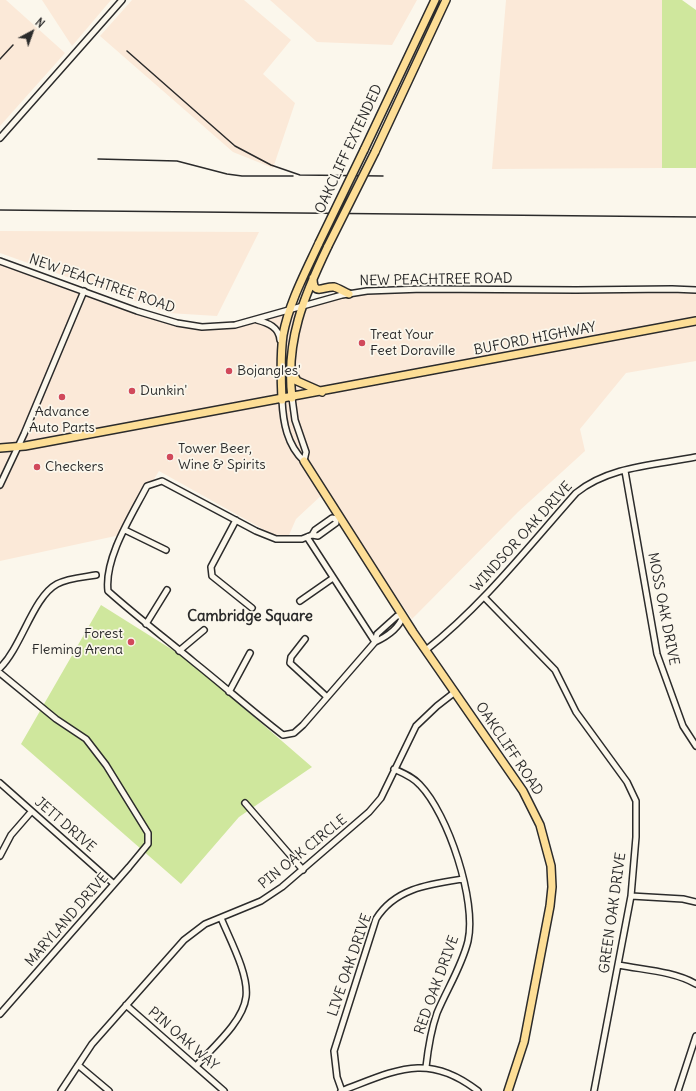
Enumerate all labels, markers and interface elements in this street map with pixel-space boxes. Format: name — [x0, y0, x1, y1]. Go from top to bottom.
north arrow — [12, 12, 52, 52]
text: N — [32, 15, 47, 31]
street label: OAKCLIFF EXTENDED — [312, 82, 386, 216]
street label: NEW PEACHTREE ROAD — [27, 251, 177, 317]
street label: NEW PEACHTREE ROAD — [359, 270, 513, 290]
street label: BUFORD HIGHWAY — [472, 319, 598, 359]
place label: Treat Your Feet Doraville — [370, 327, 455, 360]
marker: Treat Your Feet Doraville — [357, 338, 367, 348]
place label: Bojangles' — [237, 363, 301, 379]
marker: Bojangles' — [224, 366, 234, 376]
place label: Dunkin' — [140, 383, 187, 399]
marker: Dunkin' — [127, 386, 137, 396]
marker: Advance Auto Parts — [57, 392, 67, 402]
place label: Advance Auto Parts — [29, 404, 95, 436]
place label: Tower Beer, Wine & Spirits — [178, 441, 266, 474]
marker: Tower Beer, Wine & Spirits — [165, 452, 175, 462]
place label: Checkers — [45, 459, 104, 475]
marker: Checkers — [32, 462, 42, 472]
street label: WINDSOR OAK DRIVE — [468, 478, 576, 596]
street label: MOSS OAK DRIVE — [644, 551, 682, 667]
district label: Cambridge Square — [187, 608, 313, 626]
place label: Forest Fleming Arena — [32, 626, 123, 658]
marker: Forest Fleming Arena — [126, 637, 136, 647]
street label: OAKCLIFF ROAD — [472, 699, 546, 799]
street label: JETT DRIVE — [31, 794, 99, 856]
street label: PIN OAK CIRCLE — [256, 811, 350, 893]
street label: GREEN OAK DRIVE — [596, 851, 630, 975]
street label: MARYLAND DRIVE — [22, 870, 112, 970]
street label: LIVE OAK DRIVE — [325, 911, 375, 1019]
street label: RED OAK DRIVE — [411, 933, 463, 1037]
street label: PIN OAK WAY — [144, 1004, 222, 1074]

